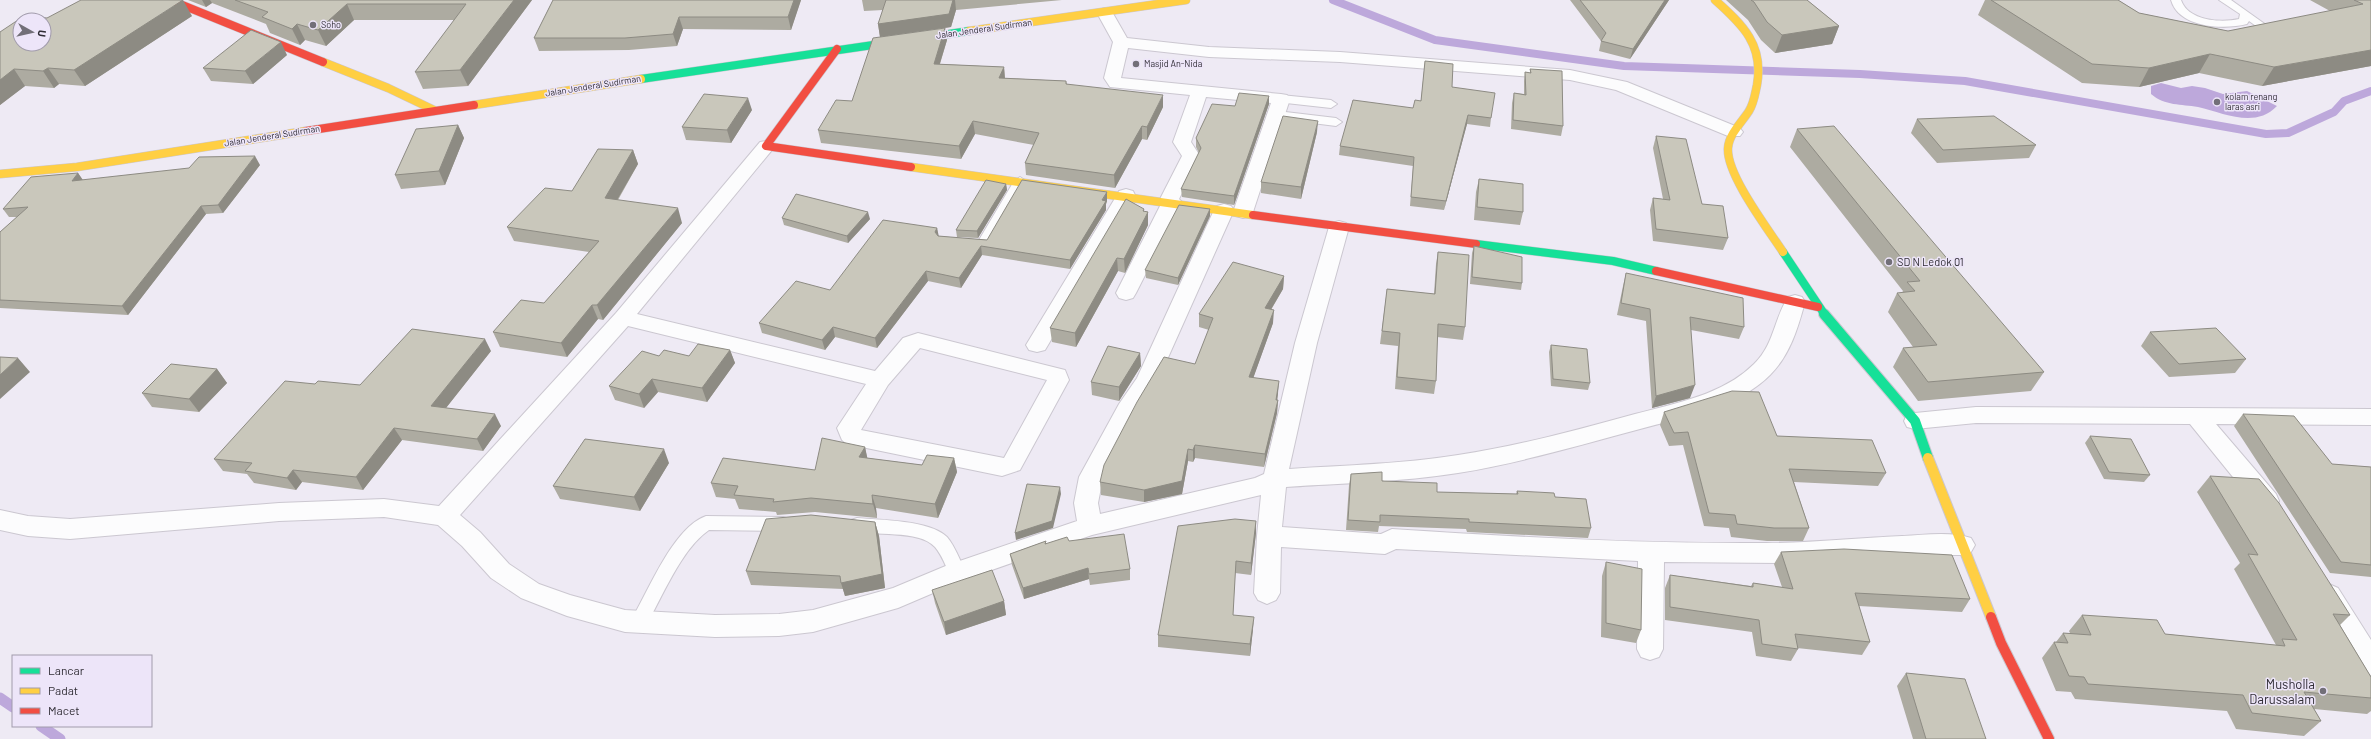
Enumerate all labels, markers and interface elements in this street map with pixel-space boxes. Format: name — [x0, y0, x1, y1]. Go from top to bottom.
north arrow — [12, 12, 52, 52]
street label: Jalan Jenderal Sudirman — [935, 16, 1033, 41]
place label: Soho — [321, 19, 341, 30]
marker: Soho — [308, 20, 318, 30]
text: U — [35, 29, 49, 38]
place label: Masjid An-Nida — [1144, 58, 1202, 69]
marker: Masjid An-Nida — [1131, 59, 1141, 69]
street label: Jalan Jenderal Sudirman — [544, 72, 642, 99]
place label: kolam renang laras asri — [2225, 91, 2277, 112]
marker: kolam renang laras asri — [2212, 97, 2222, 107]
street label: Jalan Jenderal Sudirman — [223, 122, 321, 149]
place label: SD N Ledok 01 — [1897, 255, 1964, 268]
marker: SD N Ledok 01 — [1884, 257, 1894, 267]
legend — [12, 655, 152, 727]
text: Lancar — [48, 663, 85, 677]
place label: Musholla Darussalam — [2249, 676, 2315, 707]
text: Padat — [48, 683, 78, 697]
marker: Musholla Darussalam — [2318, 686, 2328, 696]
text: Macet — [48, 703, 80, 717]

